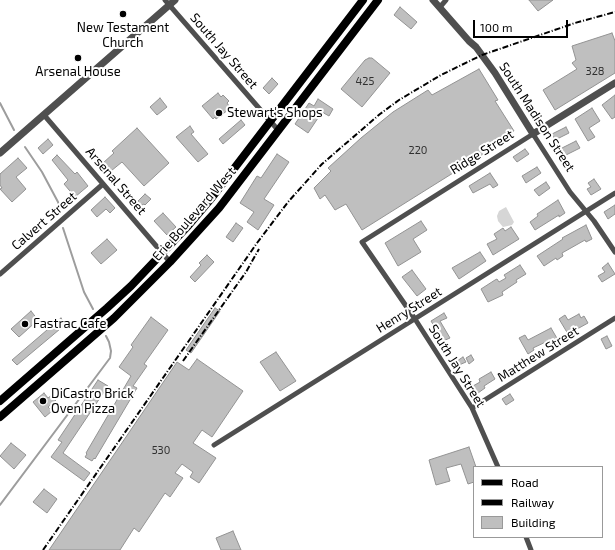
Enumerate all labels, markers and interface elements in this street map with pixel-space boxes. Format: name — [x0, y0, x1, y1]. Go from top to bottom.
marker: New Testament Church — [118, 9, 128, 19]
street label: South Jay Street — [187, 10, 261, 92]
scale bar — [475, 12, 570, 38]
place label: New Testament Church — [77, 20, 169, 51]
text: 100 m — [480, 20, 512, 34]
marker: Arsenal House — [73, 53, 83, 63]
street label: South Madison Street — [496, 59, 578, 175]
place label: Arsenal House — [35, 64, 121, 80]
house number: 328 — [586, 64, 604, 78]
house number: 425 — [356, 74, 374, 88]
place label: Stewart's Shops — [227, 105, 323, 121]
marker: Stewart's Shops — [214, 108, 224, 118]
street label: Ridge Street — [447, 126, 517, 178]
house number: 220 — [409, 143, 427, 157]
street label: Arsenal Street — [82, 144, 150, 218]
street label: Erie Boulevard West — [149, 164, 239, 264]
street label: Calvert Street — [8, 189, 80, 253]
street label: Henry Street — [373, 284, 445, 336]
place label: Fastrac Cafe — [33, 316, 106, 332]
marker: Fastrac Cafe — [20, 319, 30, 329]
street label: South Jay Street — [425, 322, 489, 410]
street label: Matthew Street — [495, 323, 581, 385]
place label: DiCastro Brick Oven Pizza — [51, 386, 134, 417]
marker: DiCastro Brick Oven Pizza — [38, 396, 48, 406]
house number: 530 — [152, 443, 170, 457]
legend — [473, 466, 603, 538]
text: Road — [511, 475, 539, 489]
text: Railway — [511, 495, 554, 509]
text: Building — [511, 515, 555, 529]

